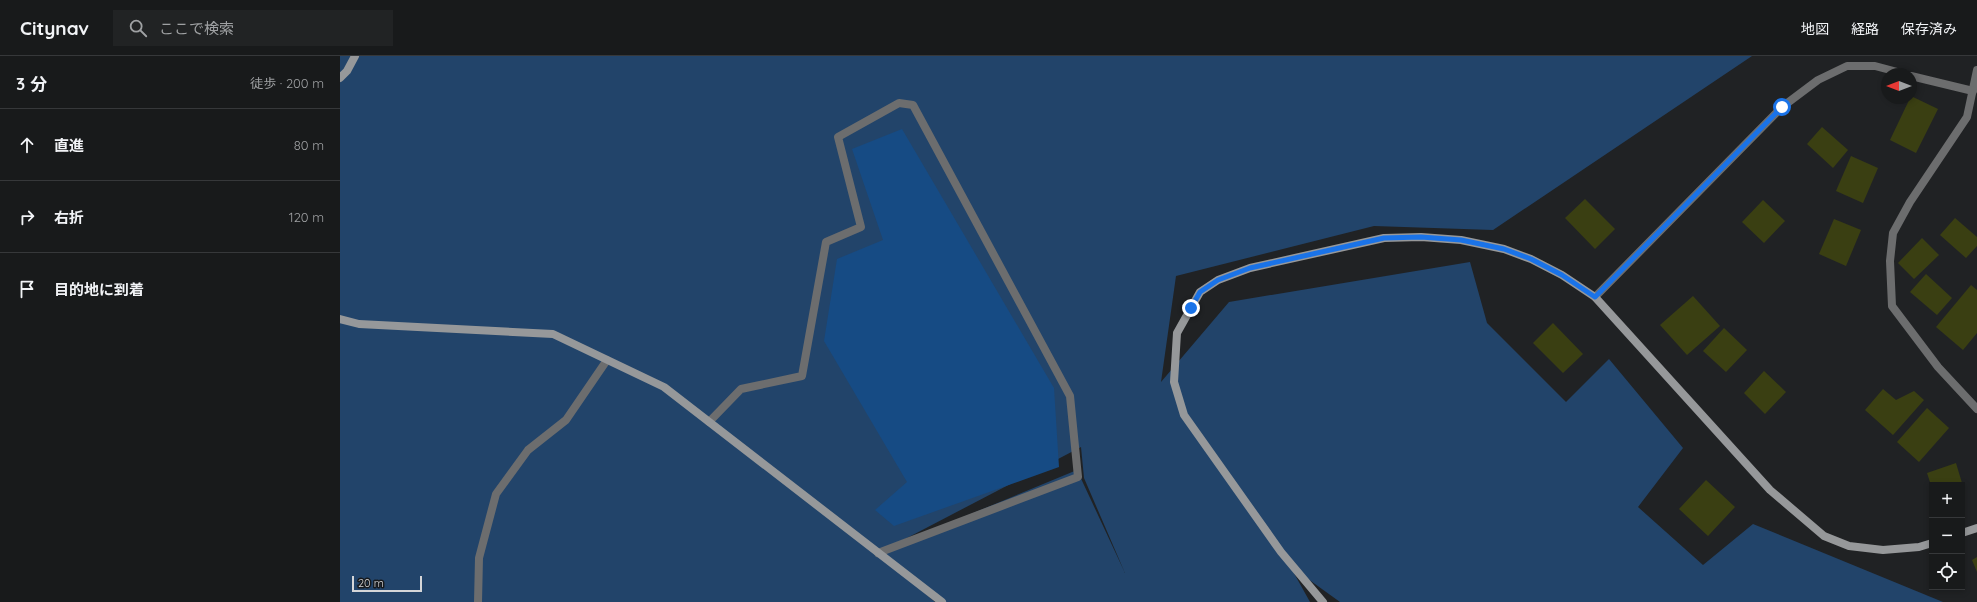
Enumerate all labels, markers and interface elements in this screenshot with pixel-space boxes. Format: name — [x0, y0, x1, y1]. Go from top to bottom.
search box — [113, 10, 393, 46]
text: Citynav — [20, 16, 89, 40]
icon: search — [127, 17, 149, 39]
text: ここで検索 — [159, 19, 234, 38]
text: 地図 — [1801, 20, 1829, 38]
text: 経路 — [1851, 20, 1879, 38]
text: 保存済み — [1901, 20, 1957, 38]
north arrow — [1881, 68, 1917, 104]
text: 3 分 — [16, 73, 47, 94]
text: 徒歩 · 200 m — [250, 75, 324, 91]
route start — [1773, 98, 1791, 116]
icon: ahead — [16, 134, 38, 156]
text: 直進 — [54, 136, 84, 155]
text: 80 m — [294, 137, 324, 153]
icon: right — [16, 206, 38, 228]
text: 右折 — [54, 208, 84, 227]
text: 120 m — [289, 209, 324, 225]
icon: arrive — [16, 278, 38, 300]
text: 目的地に到着 — [54, 280, 144, 299]
route end — [1182, 299, 1200, 317]
map controls — [1929, 482, 1965, 590]
button: + — [1929, 482, 1965, 518]
button: − — [1929, 518, 1965, 554]
button: locate — [1929, 554, 1965, 590]
scale bar — [352, 574, 422, 593]
text: 20 m — [358, 576, 384, 590]

